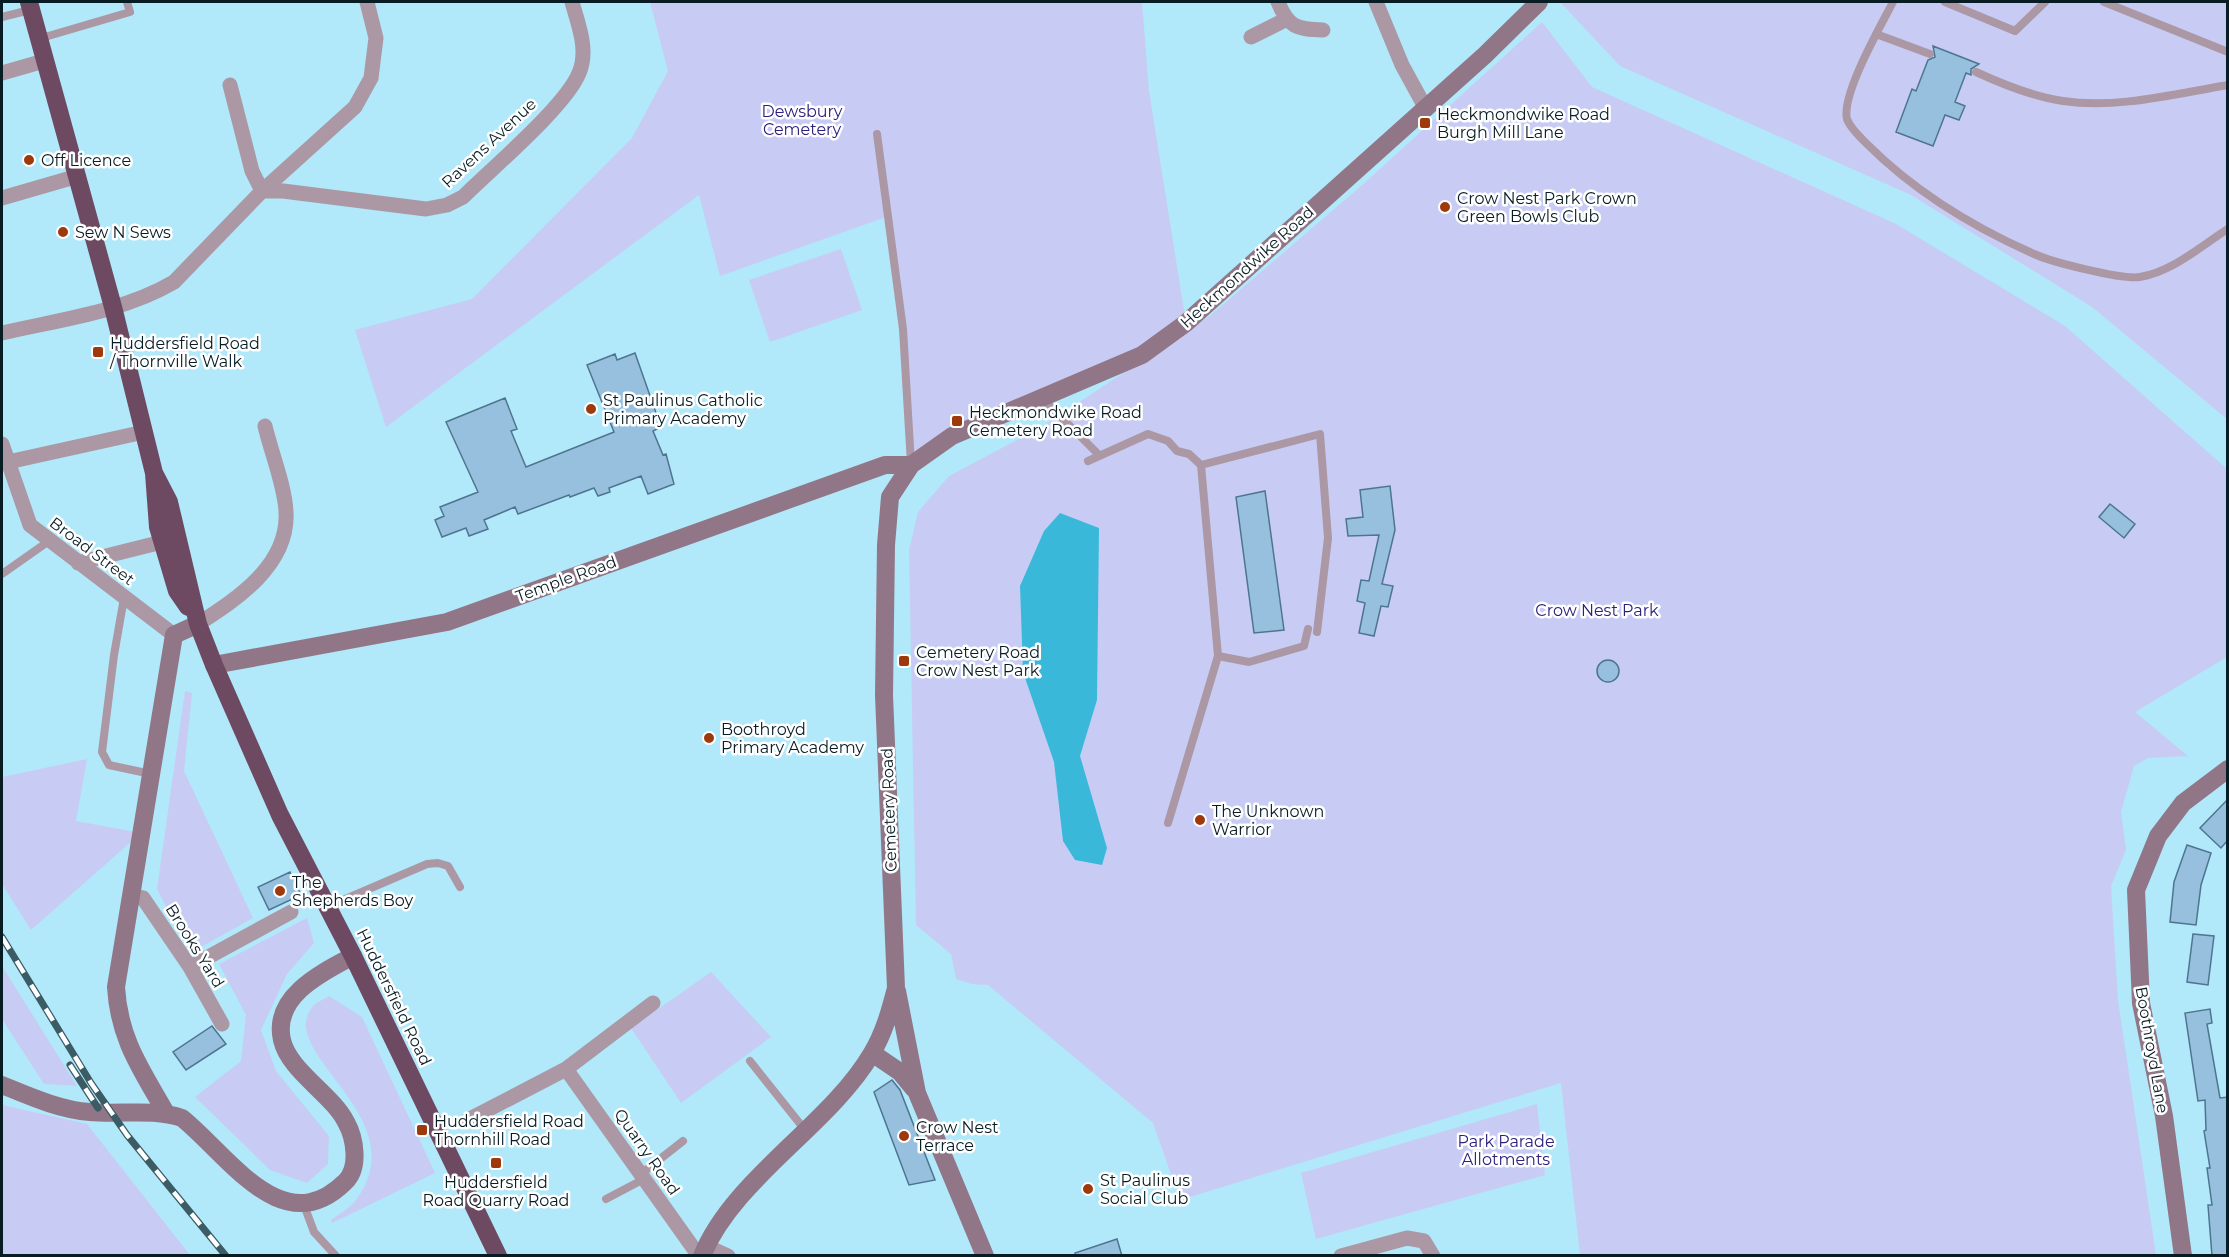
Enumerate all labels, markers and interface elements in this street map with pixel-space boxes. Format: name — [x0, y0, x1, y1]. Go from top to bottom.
street label: Ravens Avenue — [438, 94, 540, 192]
park label: Dewsbury Cemetery — [761, 102, 843, 139]
place label: Heckmondwike Road Burgh Mill Lane — [1437, 105, 1610, 142]
marker: Heckmondwike Road Burgh Mill Lane — [1418, 116, 1432, 130]
place label: Off Licence — [41, 151, 131, 170]
marker: Off Licence — [22, 153, 36, 167]
place label: Crow Nest Park Crown Green Bowls Club — [1457, 189, 1637, 226]
marker: Crow Nest Park Crown Green Bowls Club — [1438, 200, 1452, 214]
street label: Heckmondwike Road — [1176, 202, 1318, 332]
place label: Sew N Sews — [75, 223, 171, 242]
marker: Sew N Sews — [56, 225, 70, 239]
place label: Huddersfield Road / Thornville Walk — [109, 334, 260, 371]
marker: Huddersfield Road / Thornville Walk — [91, 345, 105, 359]
place label: St Paulinus Catholic Primary Academy — [603, 391, 763, 428]
marker: St Paulinus Catholic Primary Academy — [584, 402, 598, 416]
place label: Heckmondwike Road Cemetery Road — [969, 403, 1142, 440]
marker: Heckmondwike Road Cemetery Road — [950, 414, 964, 428]
street label: Broad Street — [46, 513, 138, 589]
street label: Temple Road — [513, 552, 619, 606]
park label: Crow Nest Park — [1535, 601, 1659, 620]
place label: Cemetery Road Crow Nest Park — [916, 643, 1040, 680]
marker: Cemetery Road Crow Nest Park — [897, 654, 911, 668]
place label: Boothroyd Primary Academy — [721, 720, 864, 757]
marker: Boothroyd Primary Academy — [702, 731, 716, 745]
street label: Cemetery Road — [877, 748, 901, 872]
place label: The Unknown Warrior — [1212, 802, 1324, 839]
marker: The Unknown Warrior — [1193, 813, 1207, 827]
place label: The Shepherds Boy — [292, 873, 414, 910]
marker: The Shepherds Boy — [273, 884, 287, 898]
street label: Brooks Yard — [162, 901, 228, 991]
street label: Huddersfield Road — [353, 925, 435, 1069]
street label: Boothroyd Lane — [2132, 985, 2172, 1115]
street label: Quarry Road — [610, 1105, 684, 1199]
place label: Huddersfield Road Thornhill Road — [434, 1112, 584, 1149]
place label: Crow Nest Terrace — [916, 1118, 999, 1155]
marker: Huddersfield Road Thornhill Road — [415, 1123, 429, 1137]
marker: Crow Nest Terrace — [897, 1129, 911, 1143]
park label: Park Parade Allotments — [1457, 1132, 1555, 1169]
marker: Huddersfield Road Quarry Road — [489, 1156, 503, 1170]
place label: St Paulinus Social Club — [1100, 1171, 1190, 1208]
place label: Huddersfield Road Quarry Road — [423, 1173, 569, 1210]
marker: St Paulinus Social Club — [1081, 1182, 1095, 1196]

